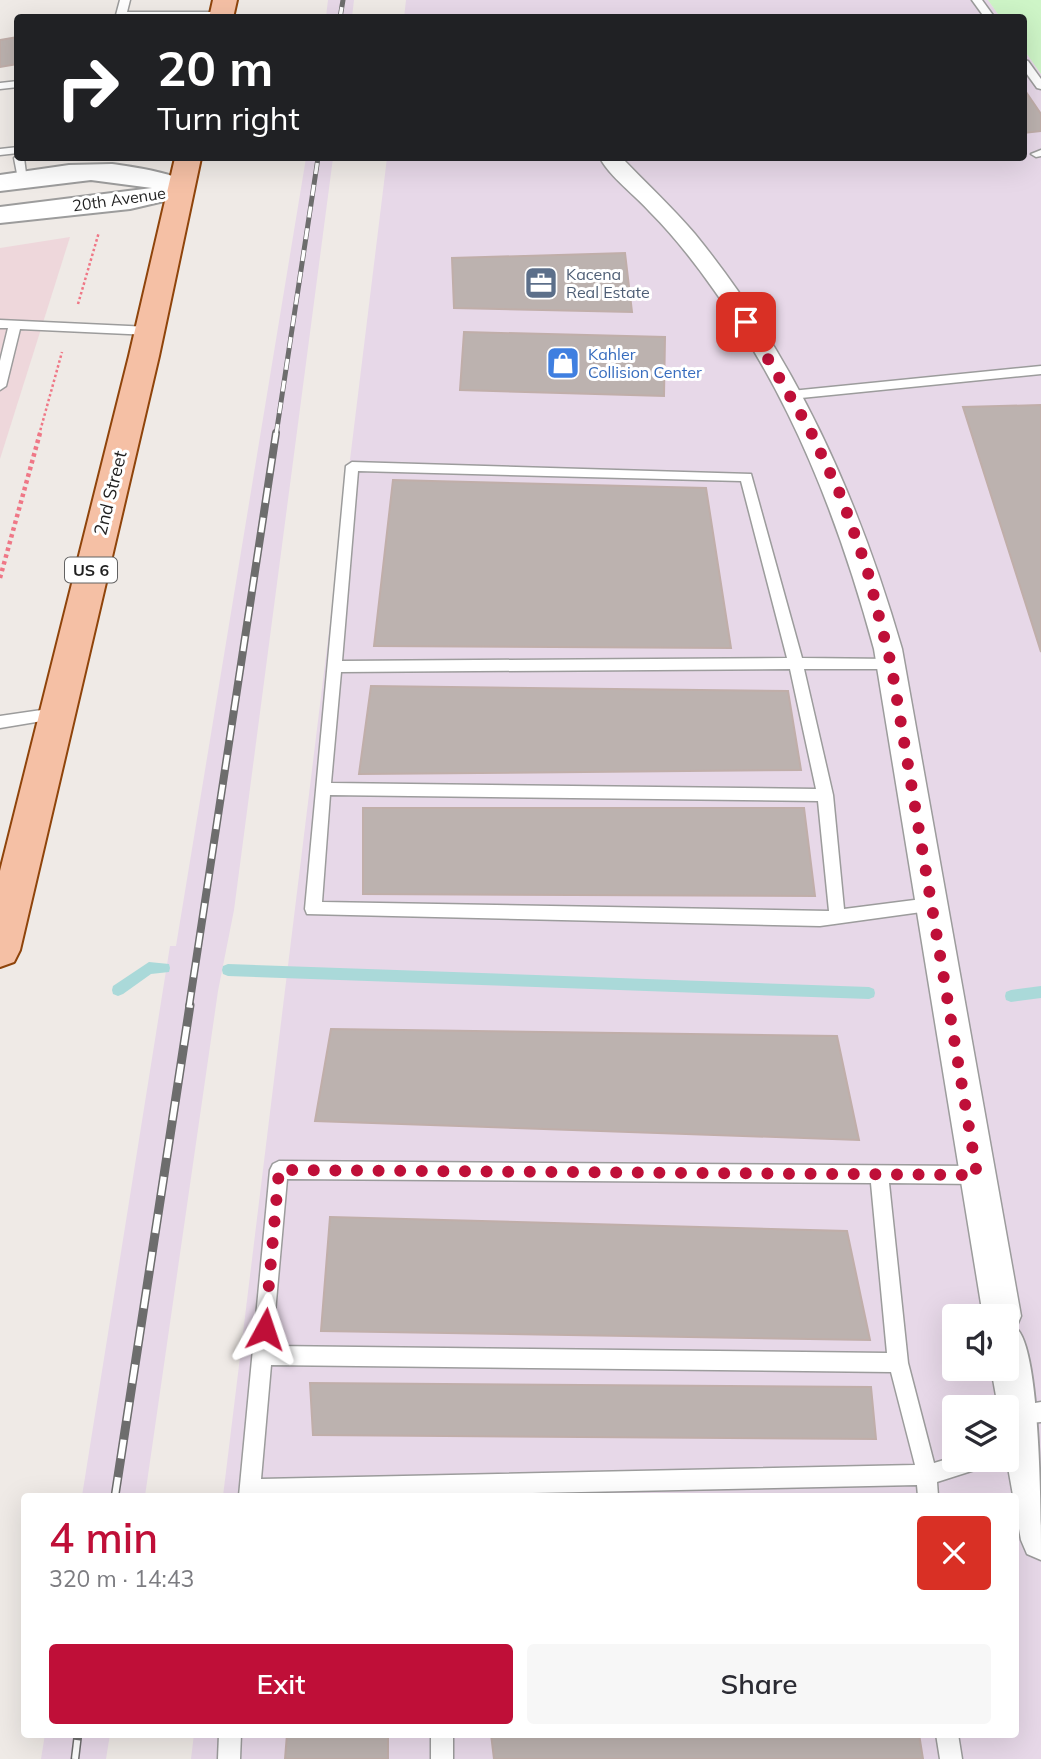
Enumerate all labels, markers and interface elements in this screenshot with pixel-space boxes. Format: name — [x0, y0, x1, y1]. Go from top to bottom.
text: 20 m — [157, 37, 273, 98]
icon: right — [42, 42, 133, 133]
text: Turn right — [157, 98, 300, 138]
street label: 20th Avenue — [71, 183, 167, 215]
office icon: Kacena Real Estate — [522, 264, 560, 302]
place label: Kacena Real Estate — [566, 264, 650, 302]
pin — [716, 292, 776, 352]
icon: arrive — [727, 303, 765, 341]
shop icon: Kahler Collision Center — [544, 344, 582, 382]
place label: Kahler Collision Center — [588, 344, 702, 382]
street label: 2nd Street — [88, 448, 132, 538]
road number: US 6 — [65, 558, 117, 582]
position arrow — [228, 1292, 302, 1366]
map controls — [942, 1304, 1019, 1472]
button: sound — [942, 1304, 1019, 1381]
button: layers — [942, 1395, 1019, 1472]
text: 4 min — [49, 1511, 158, 1564]
button: close — [917, 1516, 991, 1590]
text: 320 m · 14:43 — [49, 1564, 194, 1593]
button: Exit — [49, 1644, 513, 1724]
button: Share — [527, 1644, 991, 1724]

